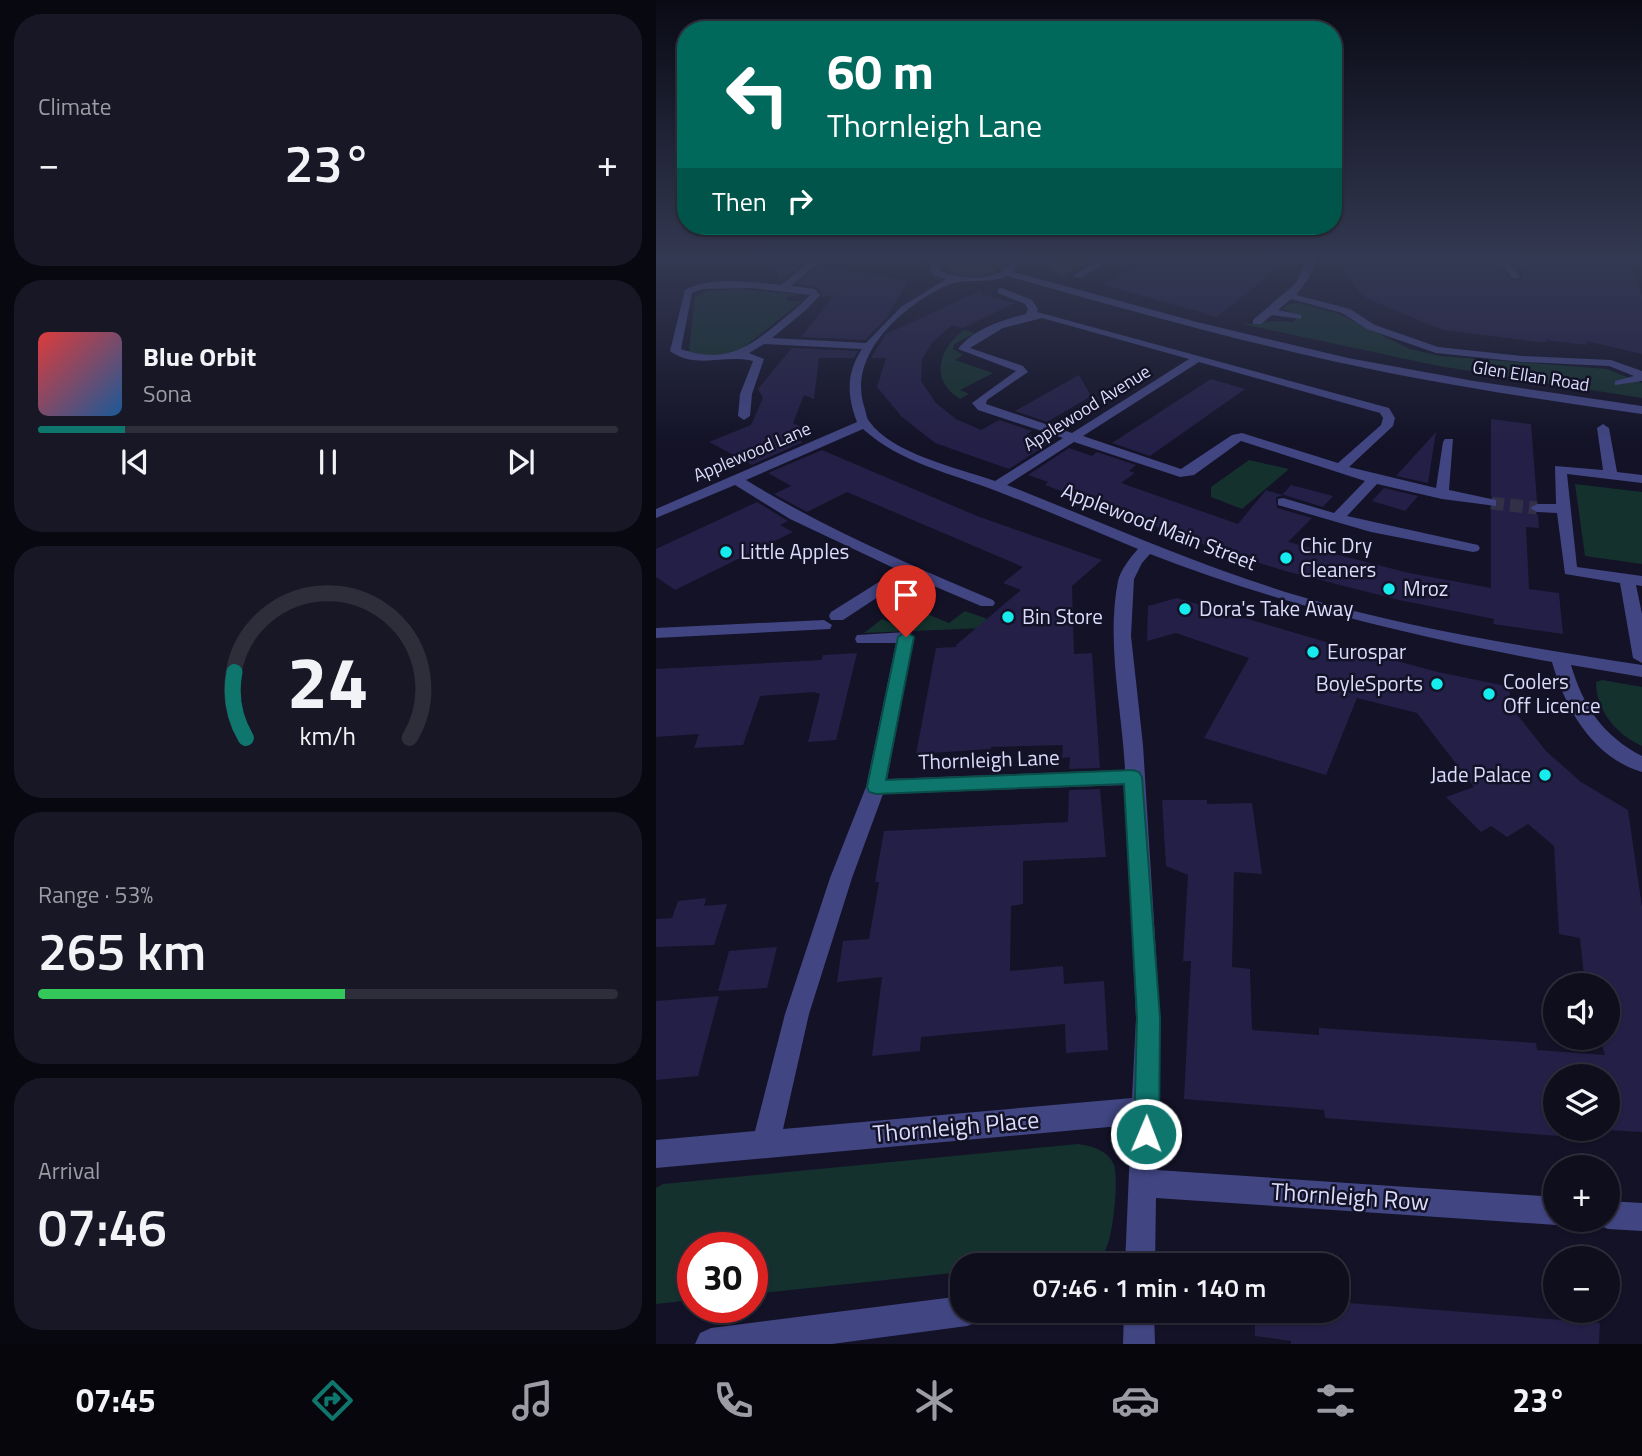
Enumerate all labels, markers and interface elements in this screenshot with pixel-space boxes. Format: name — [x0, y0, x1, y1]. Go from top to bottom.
text: 60 m — [827, 33, 934, 108]
icon: left — [712, 49, 803, 140]
text: Climate — [38, 89, 111, 124]
text: Thornleigh Lane — [827, 101, 1042, 149]
text: 23° — [284, 123, 372, 202]
text: − — [38, 134, 59, 192]
text: + — [597, 134, 618, 192]
text: Then — [712, 182, 767, 221]
icon: right — [781, 182, 819, 220]
text: Blue Orbit — [143, 337, 256, 376]
street label: Glen Ellan Road — [1471, 353, 1591, 398]
street label: Applewood Avenue — [1018, 358, 1155, 458]
text: Sona — [143, 376, 191, 411]
street label: Applewood Lane — [689, 415, 815, 488]
icon: previous — [116, 443, 154, 481]
icon: pause — [309, 443, 347, 481]
icon: next — [502, 443, 540, 481]
street label: Applewood Main Street — [1057, 474, 1262, 578]
place label: Chic Dry Cleaners — [1300, 529, 1376, 585]
place label: Little Apples — [740, 535, 849, 567]
marker: Little Apples — [718, 544, 734, 560]
marker: Chic Dry Cleaners — [1278, 550, 1294, 566]
pin — [876, 565, 936, 637]
place label: Mroz — [1403, 572, 1448, 604]
icon: arrive — [887, 576, 925, 614]
marker: Mroz — [1381, 581, 1397, 597]
place label: Dora's Take Away — [1199, 592, 1353, 624]
place label: Bin Store — [1022, 600, 1103, 632]
marker: Dora's Take Away — [1177, 601, 1193, 617]
marker: Bin Store — [1000, 609, 1016, 625]
text: 24 — [287, 626, 369, 736]
place label: Eurospar — [1327, 635, 1406, 667]
marker: Eurospar — [1305, 644, 1321, 660]
place label: Coolers Off Licence — [1503, 665, 1601, 721]
place label: BoyleSports — [1316, 667, 1423, 699]
marker: BoyleSports — [1429, 676, 1445, 692]
marker: Coolers Off Licence — [1481, 686, 1497, 702]
text: km/h — [300, 717, 356, 755]
street label: Thornleigh Lane — [918, 741, 1060, 777]
place label: Jade Palace — [1430, 758, 1531, 790]
marker: Jade Palace — [1537, 767, 1553, 783]
text: Range · 53% — [38, 877, 153, 912]
text: 265 km — [38, 911, 206, 990]
map controls — [1543, 973, 1620, 1323]
button: sound — [1543, 973, 1620, 1050]
button: layers — [1543, 1064, 1620, 1141]
position arrow — [1109, 1097, 1183, 1171]
street label: Thornleigh Place — [871, 1101, 1041, 1151]
text: Arrival — [38, 1153, 100, 1188]
button: + — [1543, 1155, 1620, 1232]
street label: Thornleigh Row — [1270, 1173, 1430, 1219]
text: 07:46 — [38, 1187, 167, 1266]
speed limit sign: 30 — [677, 1232, 768, 1323]
button: − — [1543, 1246, 1620, 1323]
text: 07:46 · 1 min · 140 m — [1033, 1268, 1266, 1307]
text: 07:45 — [76, 1376, 156, 1424]
icon: directions — [308, 1376, 357, 1425]
icon: music — [508, 1376, 557, 1425]
icon: phone — [709, 1376, 758, 1425]
icon: climate — [910, 1376, 959, 1425]
icon: car — [1111, 1376, 1160, 1425]
icon: filters — [1311, 1376, 1360, 1425]
text: 23° — [1512, 1376, 1566, 1424]

